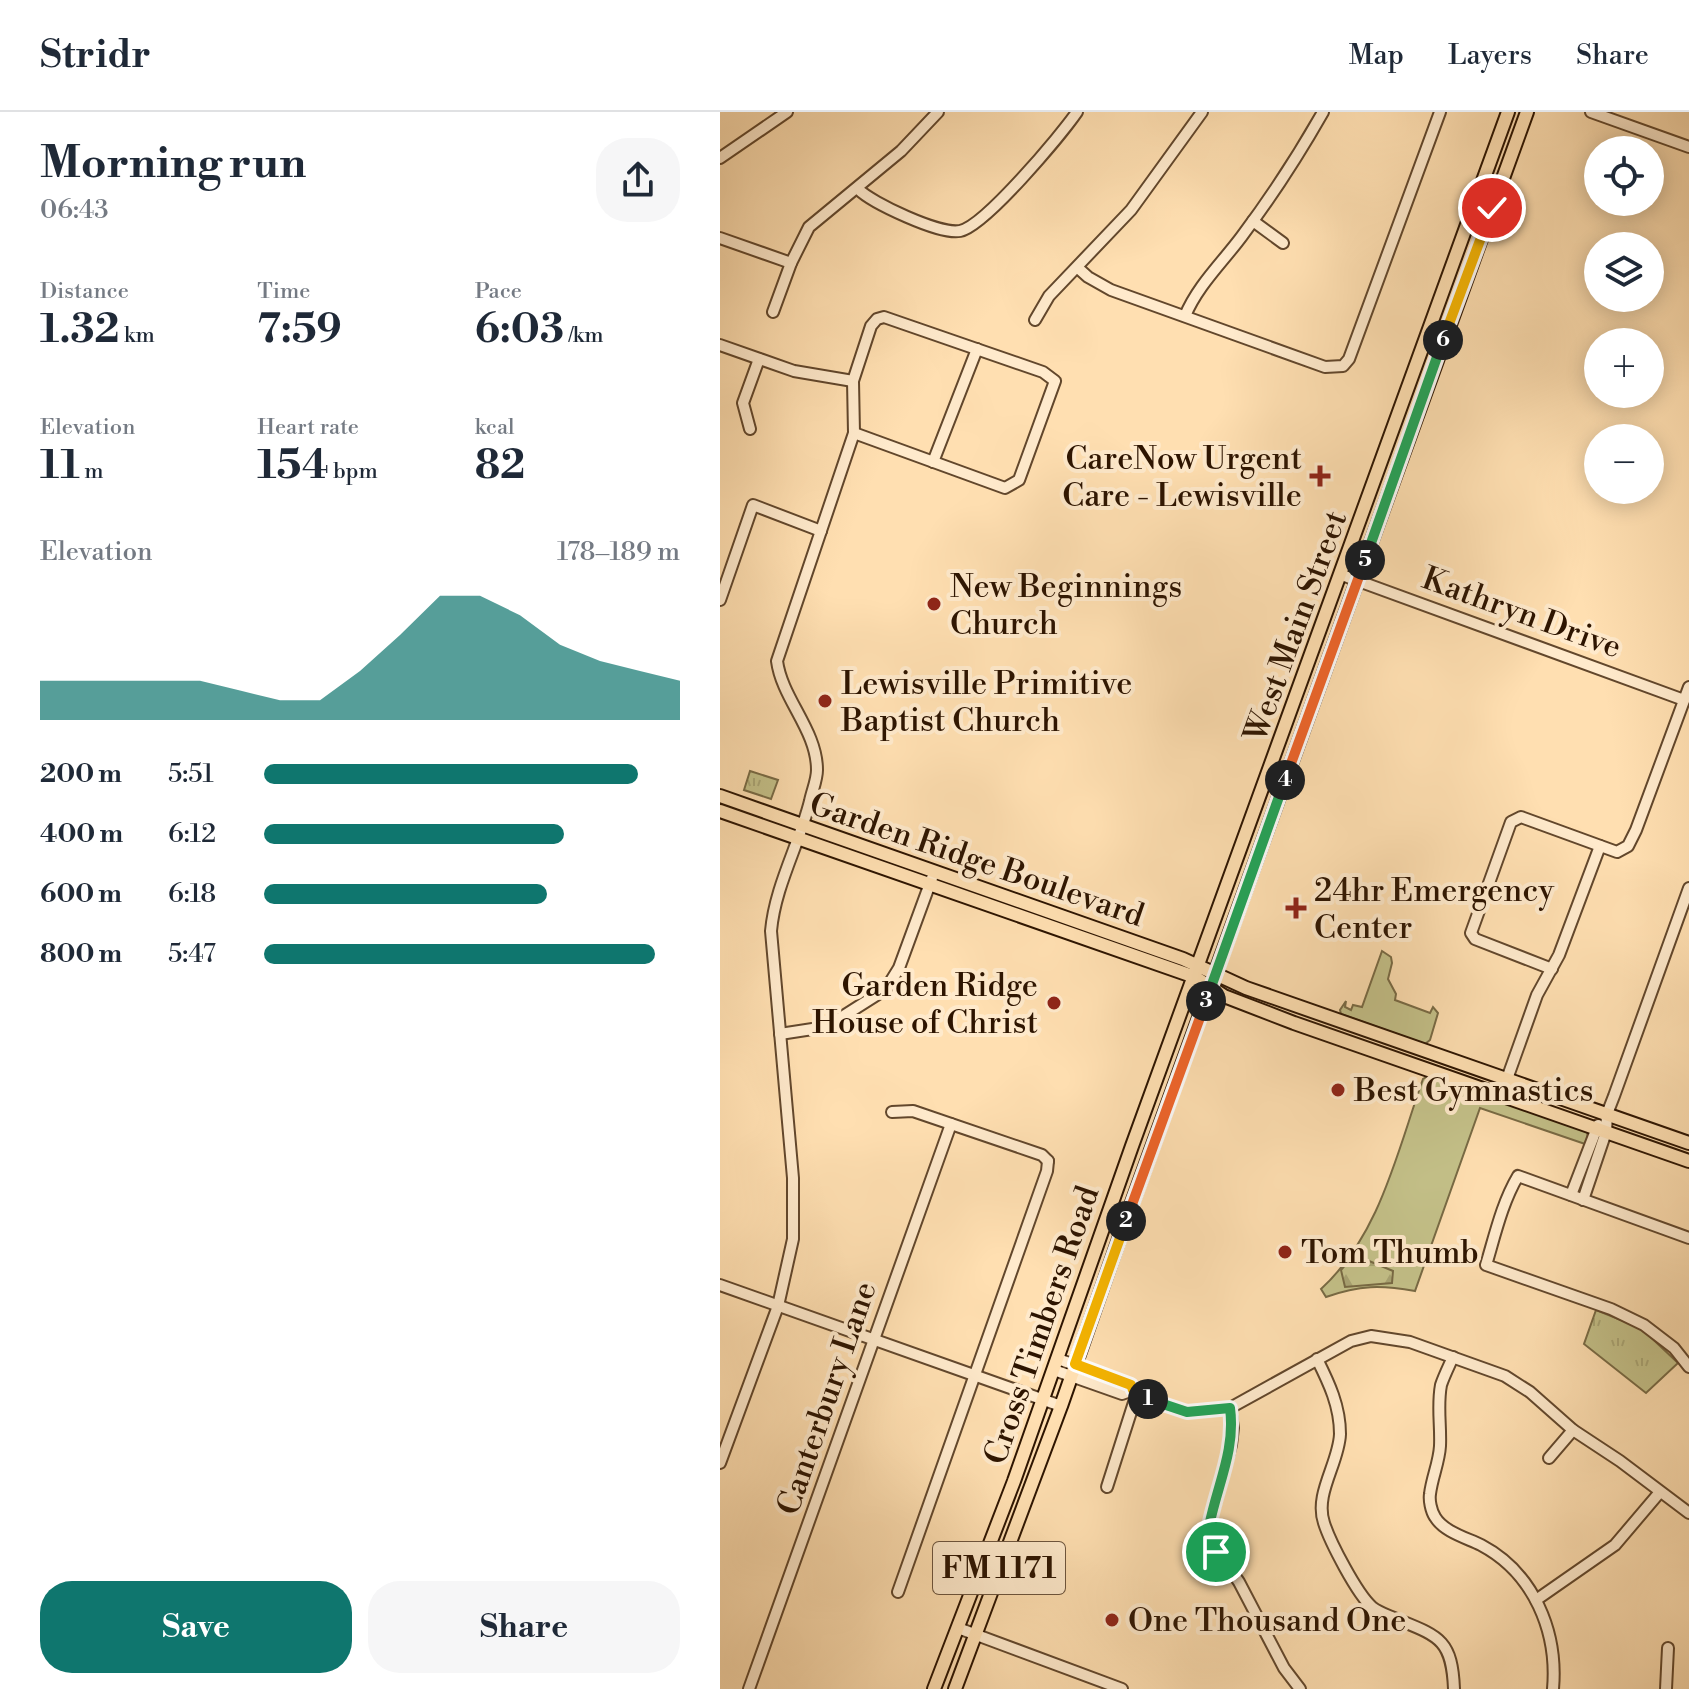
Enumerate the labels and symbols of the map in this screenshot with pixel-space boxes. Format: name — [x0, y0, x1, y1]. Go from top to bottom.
pin — [1458, 174, 1526, 242]
pin: 6 — [1423, 320, 1463, 360]
place label: CareNow Urgent Care - Lewisville — [1062, 439, 1302, 516]
marker: CareNow Urgent Care - Lewisville — [1309, 465, 1331, 487]
street label: West Main Street — [1235, 505, 1356, 748]
pin: 5 — [1345, 540, 1385, 580]
street label: Kathryn Drive — [1417, 558, 1627, 668]
place label: New Beginnings Church — [950, 567, 1182, 644]
marker: New Beginnings Church — [925, 595, 943, 613]
place label: Lewisville Primitive Baptist Church — [840, 664, 1132, 741]
marker: Lewisville Primitive Baptist Church — [816, 692, 834, 710]
pin: 4 — [1265, 760, 1305, 800]
street label: Garden Ridge Boulevard — [804, 784, 1149, 936]
place label: 24hr Emergency Center — [1314, 871, 1554, 948]
marker: 24hr Emergency Center — [1285, 897, 1307, 919]
place label: Garden Ridge House of Christ — [812, 966, 1038, 1043]
pin: 3 — [1186, 981, 1226, 1021]
marker: Garden Ridge House of Christ — [1045, 994, 1063, 1012]
place label: Best Gymnastics — [1353, 1071, 1594, 1111]
marker: Best Gymnastics — [1329, 1081, 1347, 1099]
street label: Cross Timbers Road — [976, 1181, 1108, 1470]
pin: 2 — [1106, 1201, 1146, 1241]
place label: Tom Thumb — [1301, 1233, 1479, 1273]
marker: Tom Thumb — [1276, 1243, 1294, 1261]
street label: Canterbury Lane — [768, 1276, 886, 1520]
pin: 1 — [1128, 1379, 1168, 1419]
pin — [1182, 1518, 1250, 1586]
road number: FM 1171 — [933, 1542, 1065, 1594]
place label: One Thousand One — [1128, 1601, 1406, 1641]
marker: One Thousand One — [1103, 1611, 1121, 1629]

